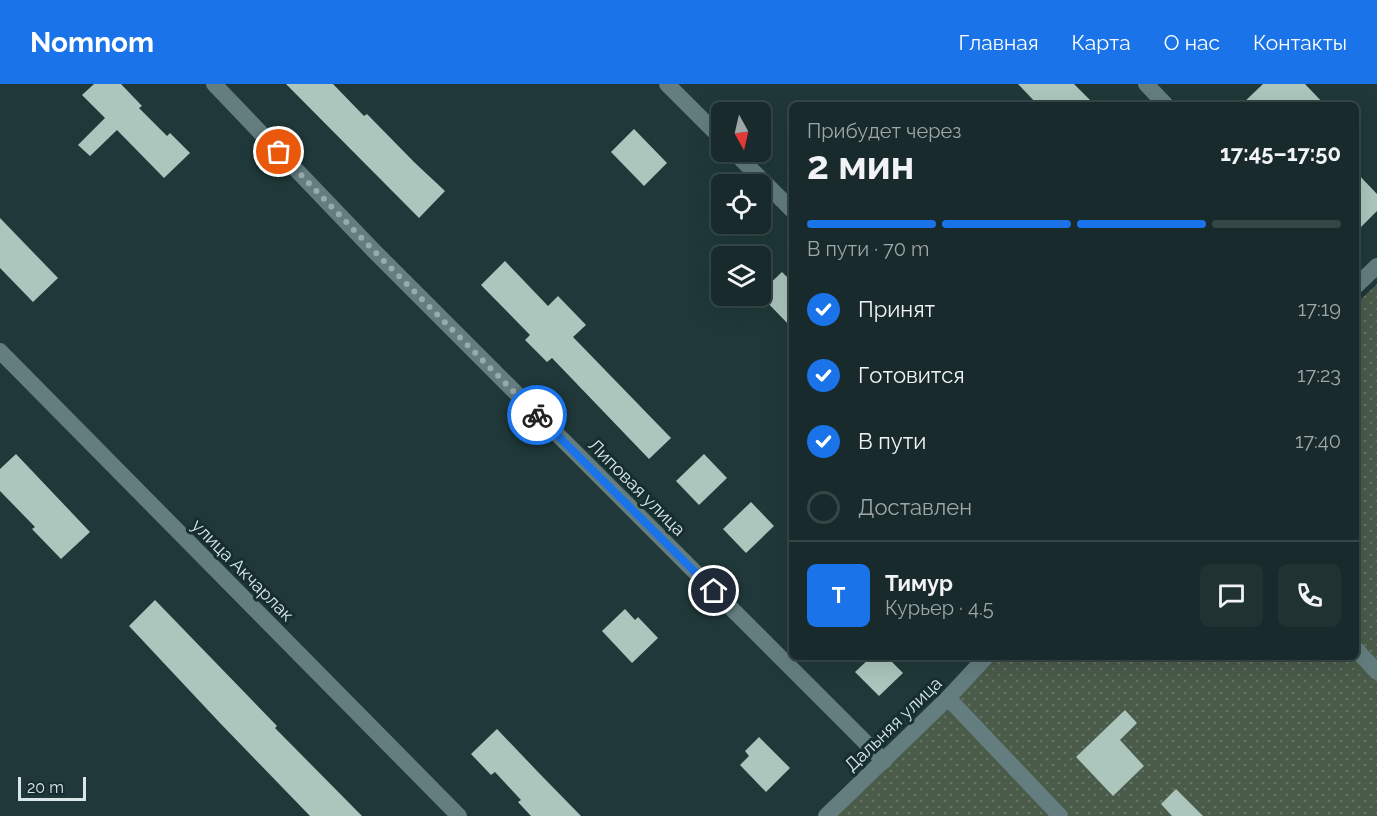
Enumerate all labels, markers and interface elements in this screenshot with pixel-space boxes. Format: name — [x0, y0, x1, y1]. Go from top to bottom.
text: Nomnom — [30, 26, 154, 59]
text: Главная — [959, 30, 1039, 55]
text: Карта — [1072, 30, 1131, 55]
text: О нас — [1164, 30, 1220, 55]
text: Контакты — [1253, 30, 1347, 55]
north arrow — [711, 102, 771, 162]
map controls — [711, 102, 771, 306]
text: Прибудет через — [807, 119, 961, 143]
pin — [253, 126, 304, 177]
icon: bag — [262, 135, 295, 168]
text: 17:45–17:50 — [1220, 140, 1341, 166]
text: 2 мин — [807, 142, 914, 188]
button: locate — [711, 174, 771, 234]
text: В пути · 70 m — [807, 237, 929, 261]
button: layers — [711, 246, 771, 306]
icon: check — [807, 293, 840, 326]
text: Принят — [858, 296, 935, 322]
text: 17:19 — [1298, 297, 1341, 321]
icon: check — [807, 359, 840, 392]
text: Готовится — [858, 362, 965, 388]
text: 17:23 — [1297, 363, 1341, 387]
courier — [507, 385, 567, 445]
icon: bike — [521, 399, 554, 432]
icon: check — [807, 425, 840, 458]
text: В пути — [858, 428, 926, 454]
text: 17:40 — [1295, 429, 1341, 453]
street label: Липовая улица — [584, 434, 690, 540]
text: Доставлен — [858, 494, 972, 520]
street label: улица Акчарлак — [188, 515, 298, 625]
button: chat — [1200, 564, 1263, 627]
button: phone — [1278, 564, 1341, 627]
pin — [688, 565, 739, 616]
text: Тимур — [885, 570, 953, 596]
icon: home — [697, 574, 730, 607]
text: Т — [832, 582, 845, 608]
text: Курьер · 4.5 — [885, 596, 994, 620]
street label: Дальняя улица — [840, 673, 946, 775]
scale bar — [18, 774, 86, 802]
text: 20 m — [27, 778, 64, 797]

